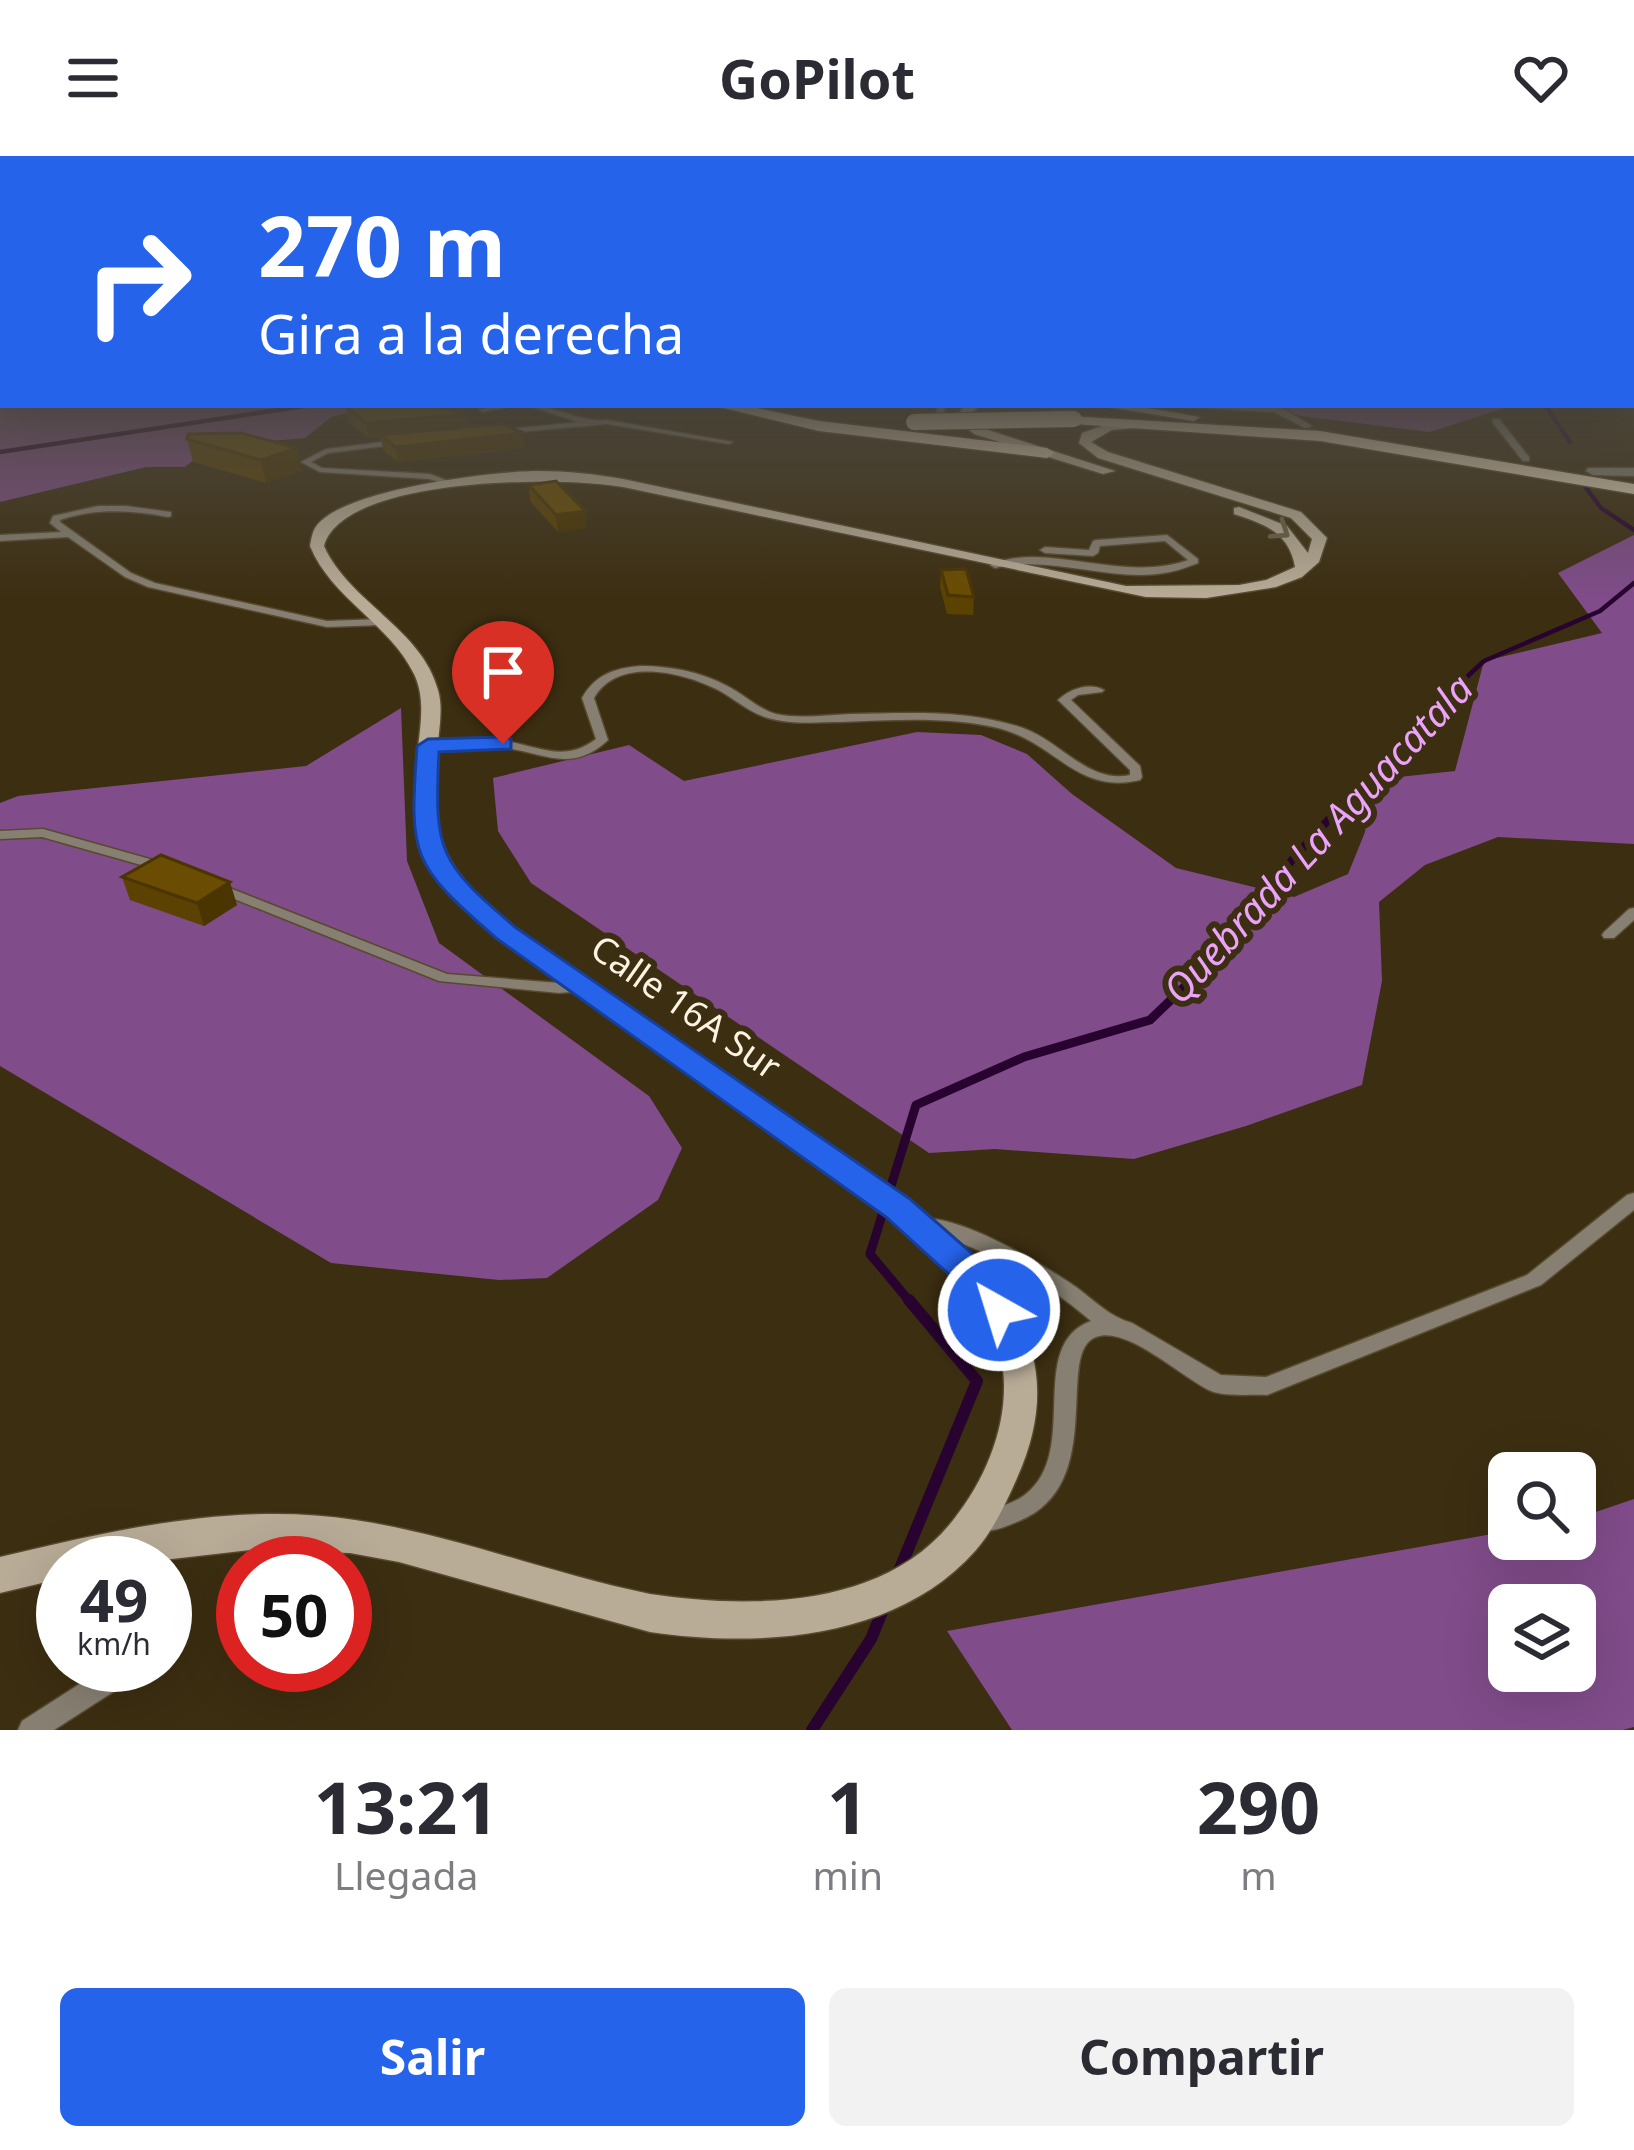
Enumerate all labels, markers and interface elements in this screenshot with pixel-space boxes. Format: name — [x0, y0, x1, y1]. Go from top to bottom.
text: GoPilot — [719, 41, 915, 115]
icon: menu — [60, 45, 126, 111]
icon: heart — [1508, 45, 1574, 111]
text: 270 m — [258, 187, 506, 302]
icon: right — [60, 204, 216, 360]
text: Gira a la derecha — [258, 296, 684, 370]
one-way arrow — [1268, 517, 1290, 539]
pin — [452, 621, 554, 744]
icon: arrive — [470, 639, 536, 705]
water label: Quebrada La Aguacatala — [1150, 662, 1484, 1014]
street label: Calle 16A Sur — [581, 923, 791, 1090]
position arrow — [936, 1247, 1062, 1373]
map controls — [1488, 1452, 1596, 1692]
button: search — [1488, 1452, 1596, 1560]
speed limit sign: 50 — [216, 1536, 372, 1692]
text: 49 — [80, 1558, 148, 1640]
button: layers — [1488, 1584, 1596, 1692]
text: km/h — [77, 1623, 151, 1664]
text: 13:21 — [314, 1757, 499, 1855]
text: 1 — [827, 1757, 868, 1855]
text: 290 — [1197, 1757, 1320, 1855]
text: Llegada — [334, 1848, 478, 1901]
text: min — [812, 1848, 883, 1901]
text: m — [1240, 1848, 1277, 1901]
button: Salir — [60, 1988, 805, 2126]
button: Compartir — [829, 1988, 1574, 2126]

